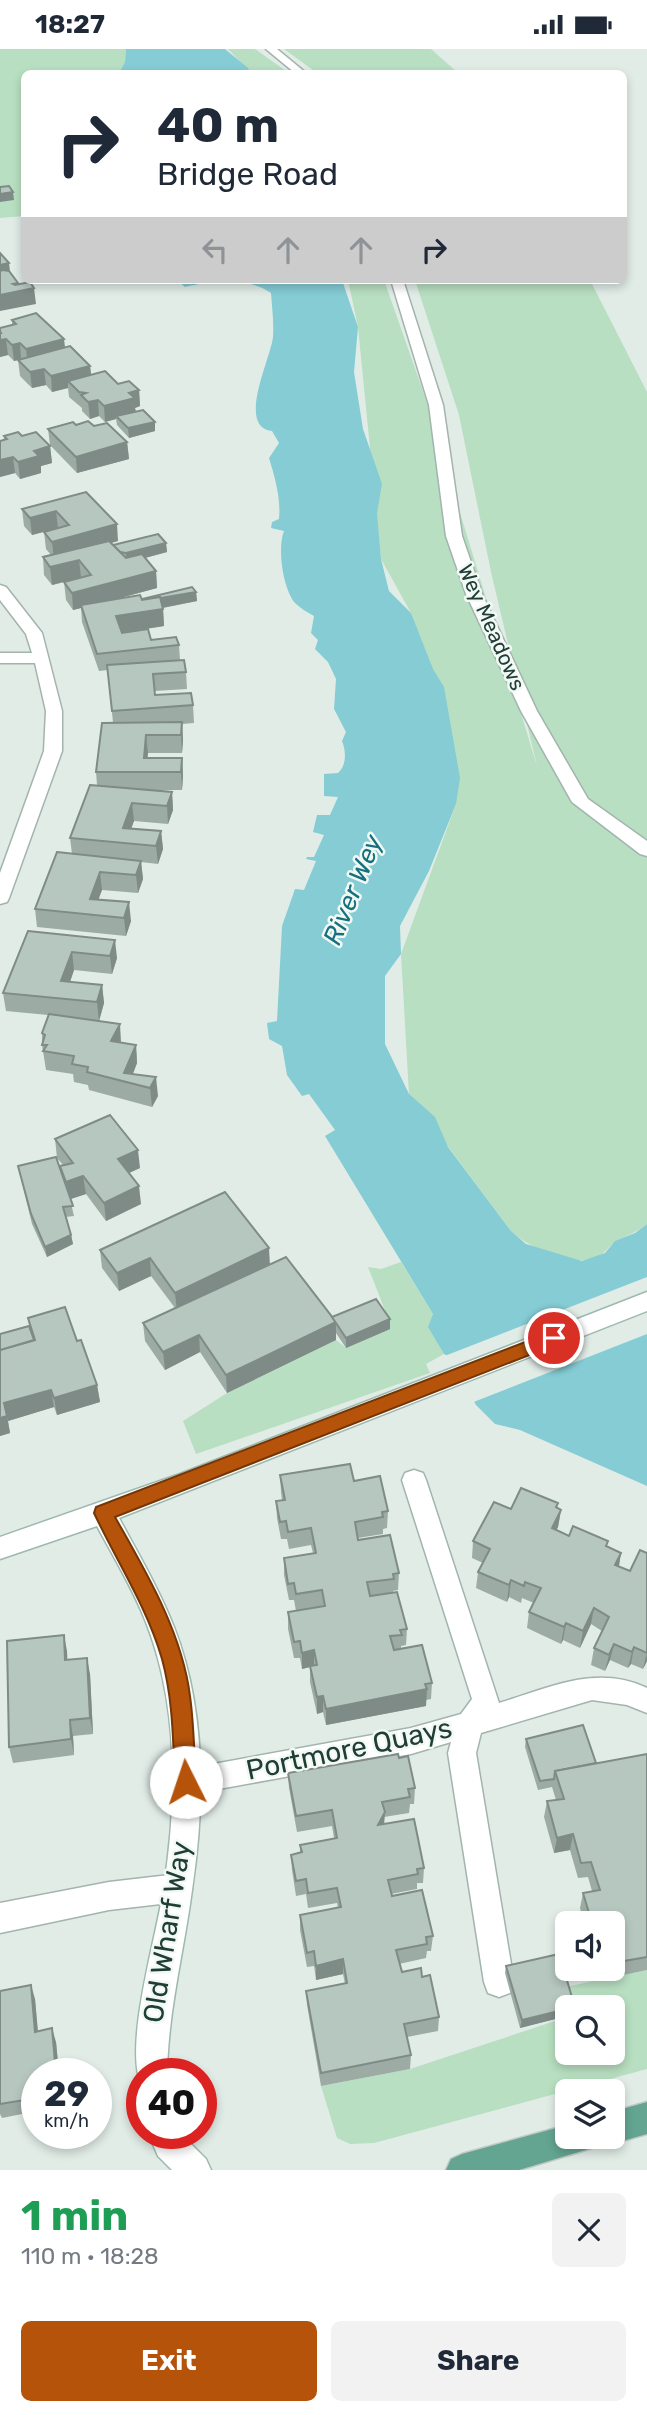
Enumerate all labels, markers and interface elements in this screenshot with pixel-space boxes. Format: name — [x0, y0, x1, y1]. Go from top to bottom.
text: 18:27 — [35, 9, 105, 40]
text: 40 m — [157, 96, 279, 154]
icon: right — [42, 98, 133, 189]
text: Bridge Road — [157, 155, 338, 193]
icon: left — [196, 231, 234, 269]
icon: ahead — [269, 231, 307, 269]
icon: ahead — [342, 231, 380, 269]
icon: right — [415, 231, 453, 269]
street label: Wey Meadows — [453, 560, 531, 694]
water label: River Wey — [317, 830, 389, 950]
pin — [524, 1308, 584, 1368]
icon: arrive — [535, 1319, 573, 1357]
street label: Portmore Quays — [243, 1711, 455, 1787]
position arrow — [149, 1745, 223, 1819]
street label: Old Wharf Way — [136, 1839, 198, 2025]
map controls — [555, 1911, 625, 2149]
button: sound — [555, 1911, 625, 1981]
button: search — [555, 1995, 625, 2065]
speed limit sign: 40 — [126, 2058, 217, 2149]
text: 29 — [44, 2073, 89, 2115]
button: layers — [555, 2079, 625, 2149]
text: km/h — [44, 2110, 89, 2132]
text: 1 min — [21, 2191, 128, 2241]
button: close — [552, 2193, 626, 2267]
text: 110 m · 18:28 — [21, 2242, 159, 2270]
button: Exit — [21, 2321, 317, 2401]
button: Share — [331, 2321, 626, 2401]

